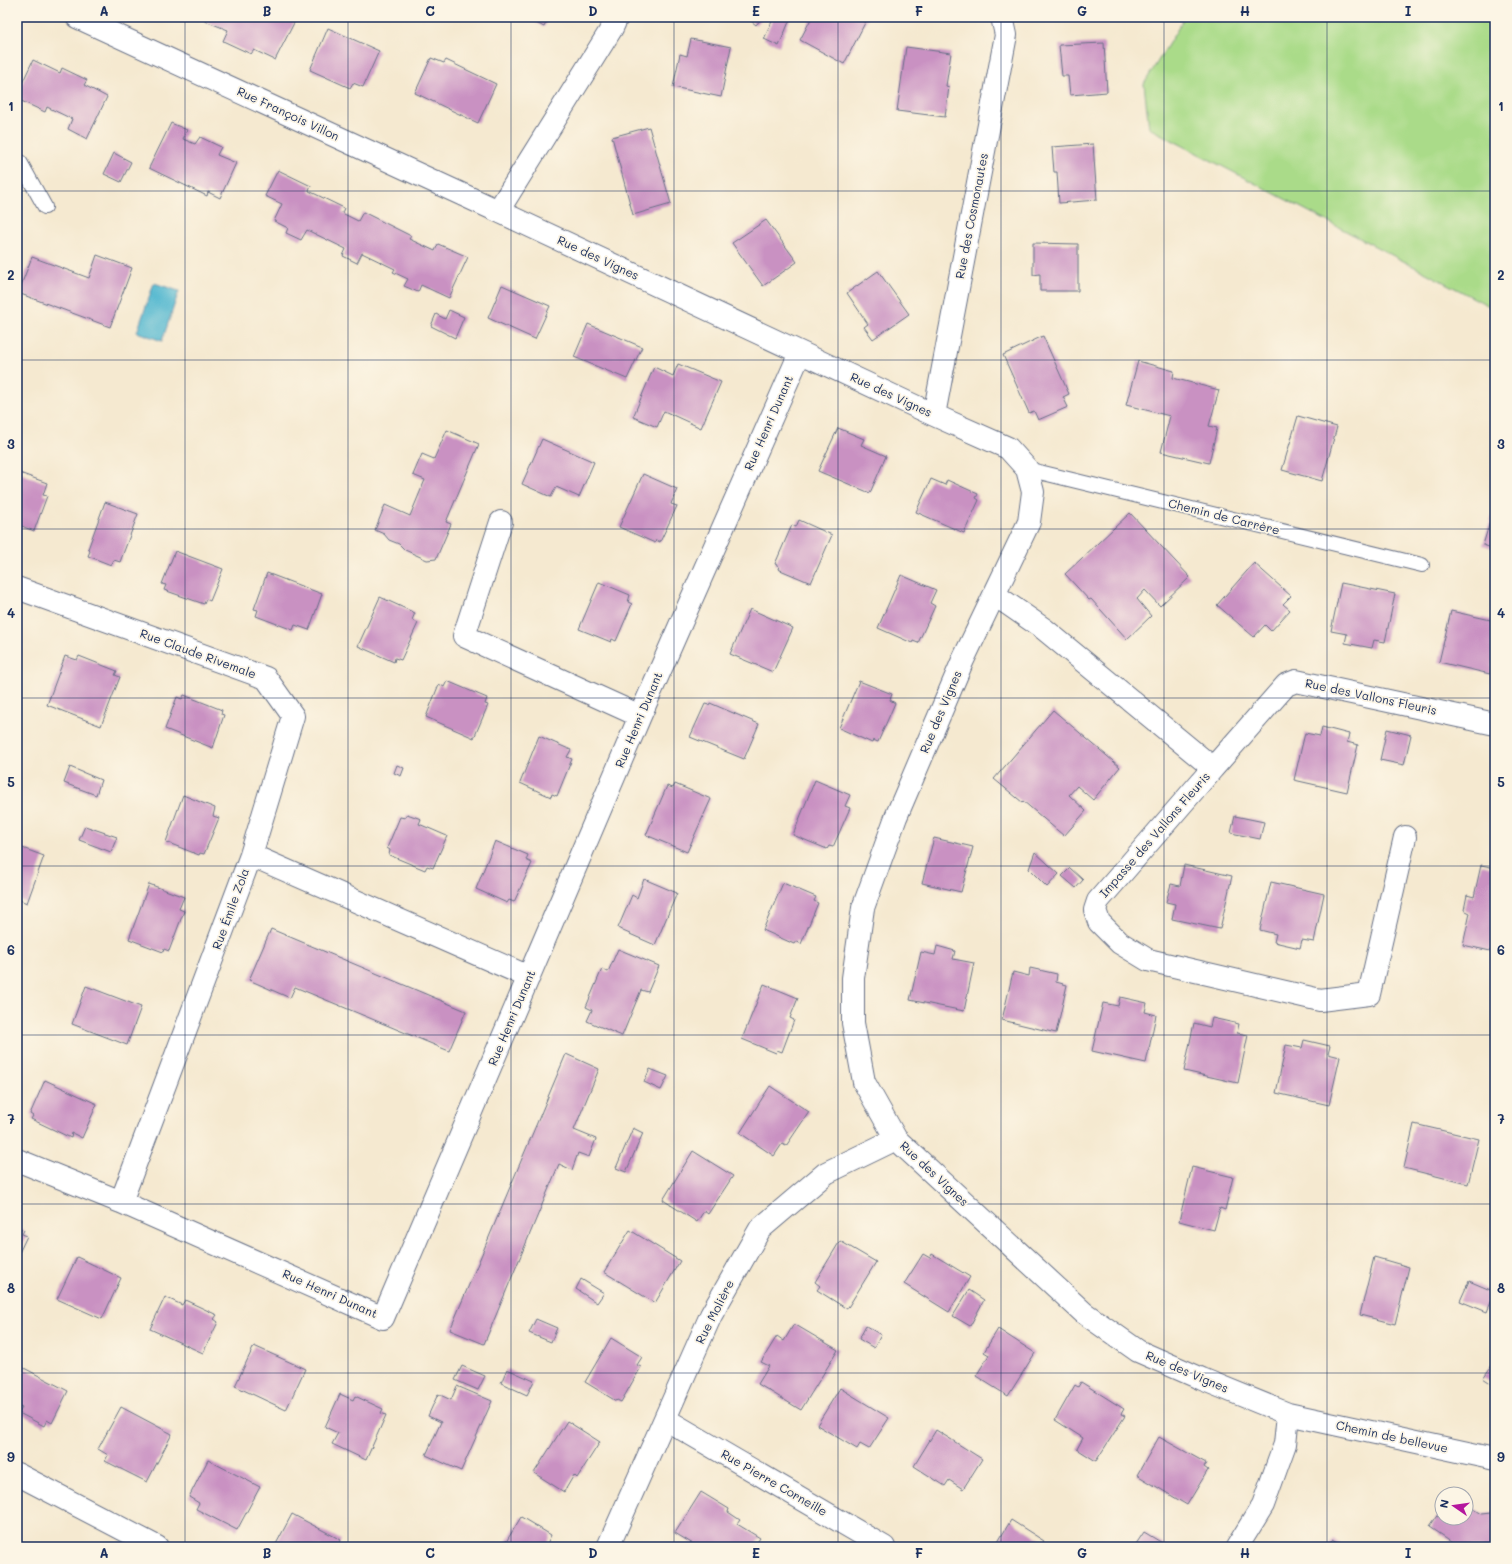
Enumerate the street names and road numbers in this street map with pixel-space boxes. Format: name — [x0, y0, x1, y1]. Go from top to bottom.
street label: Rue François Villon — [235, 82, 342, 144]
street label: Rue des Cosmonautes — [951, 151, 991, 280]
street label: Rue des Vignes — [555, 231, 642, 283]
street label: Rue des Vignes — [848, 368, 935, 420]
street label: Rue Henri Dunant — [740, 372, 796, 473]
street label: Chemin de Carrère — [1167, 494, 1282, 538]
street label: Rue Claude Rivemale — [138, 625, 259, 682]
street label: Rue des Vignes — [915, 668, 965, 755]
street label: Rue Henri Dunant — [611, 669, 665, 770]
street label: Rue des Vallons Fleuris — [1304, 674, 1439, 718]
street label: Impasse des Vallons Fleuris — [1095, 768, 1213, 900]
street label: Rue Émile Zola — [208, 866, 252, 952]
street label: Rue Henri Dunant — [484, 967, 538, 1068]
street label: Rue des Vignes — [897, 1137, 973, 1209]
street label: Rue Henri Dunant — [280, 1265, 381, 1321]
street label: Rue Molière — [691, 1277, 737, 1346]
street label: Rue des Vignes — [1144, 1346, 1231, 1396]
street label: Chemin de bellevue — [1335, 1416, 1450, 1456]
street label: Rue Pierre Corneille — [718, 1445, 831, 1519]

